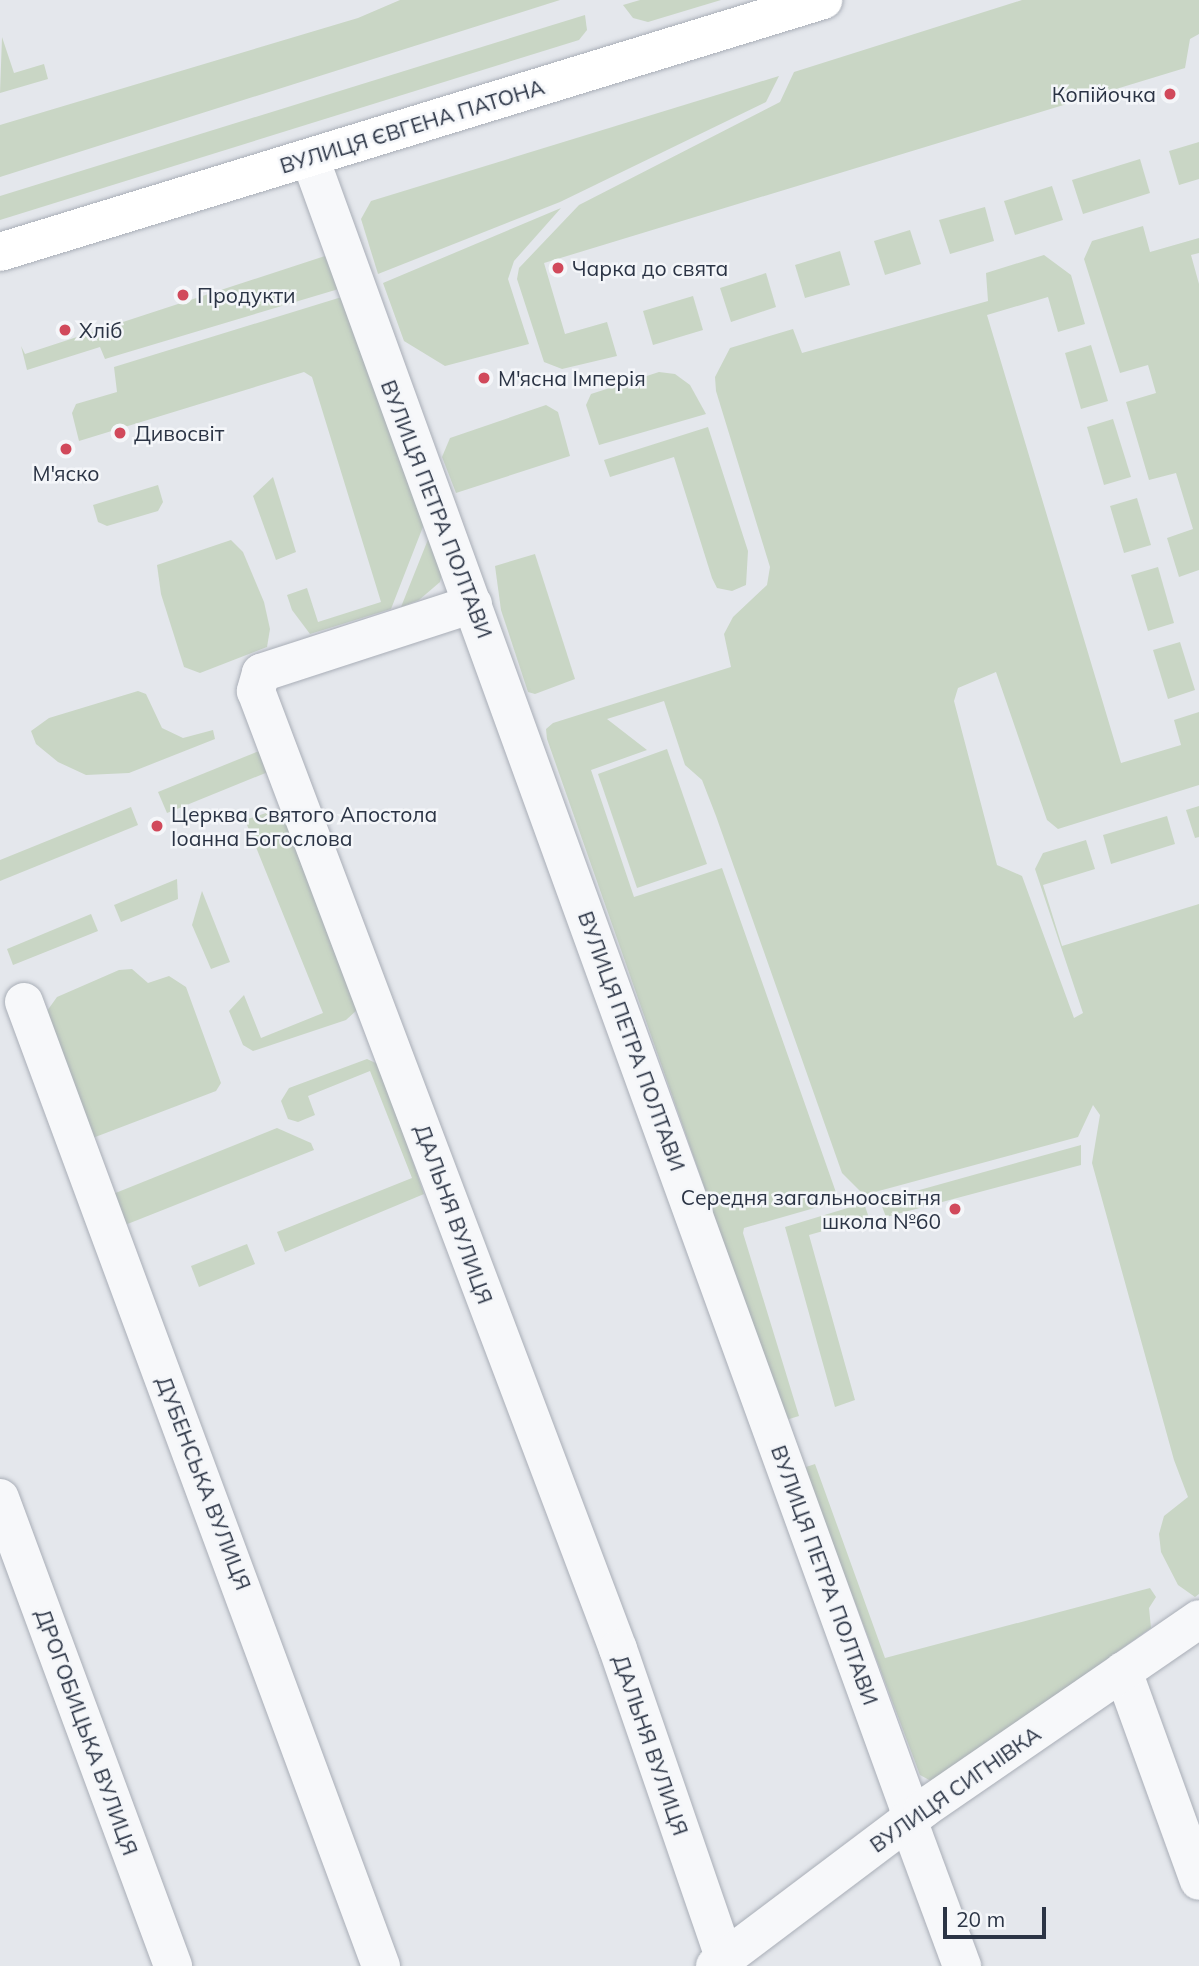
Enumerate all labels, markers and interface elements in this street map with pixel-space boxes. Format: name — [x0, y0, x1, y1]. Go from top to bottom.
street label: ВУЛИЦЯ ЄВГЕНА ПАТОНА — [277, 74, 547, 178]
place label: Копійочка — [1052, 81, 1156, 107]
marker: Копійочка — [1162, 86, 1178, 102]
place label: Чарка до свята — [572, 255, 728, 281]
marker: Чарка до свята — [550, 260, 566, 276]
place label: Продукти — [197, 282, 296, 308]
marker: Продукти — [175, 287, 191, 303]
place label: Хліб — [79, 317, 122, 343]
marker: Хліб — [57, 322, 73, 338]
place label: М'ясна Імперія — [498, 365, 646, 391]
marker: М'ясна Імперія — [476, 370, 492, 386]
street label: ВУЛИЦЯ ПЕТРА ПОЛТАВИ — [376, 376, 498, 642]
place label: Дивосвіт — [134, 420, 224, 446]
marker: Дивосвіт — [112, 425, 128, 441]
marker: М'яско — [58, 441, 74, 457]
place label: М'яско — [32, 460, 100, 486]
place label: Церква Святого Апостола Іоанна Богослова — [171, 801, 437, 851]
marker: Церква Святого Апостола Іоанна Богослова — [149, 818, 165, 834]
street label: ВУЛИЦЯ ПЕТРА ПОЛТАВИ — [573, 908, 691, 1174]
street label: ДАЛЬНЯ ВУЛИЦЯ — [410, 1121, 498, 1307]
place label: Середня загальноосвітня школа №60 — [681, 1184, 941, 1234]
marker: Середня загальноосвітня школа №60 — [947, 1201, 963, 1217]
street label: ДУБЕНСЬКА ВУЛИЦЯ — [152, 1373, 256, 1593]
street label: ВУЛИЦЯ ПЕТРА ПОЛТАВИ — [766, 1442, 884, 1708]
street label: ДРОГОБИЦЬКА ВУЛИЦЯ — [31, 1605, 143, 1859]
street label: ДАЛЬНЯ ВУЛИЦЯ — [608, 1651, 694, 1839]
street label: ВУЛИЦЯ СИГНІВКА — [865, 1721, 1045, 1857]
scale bar — [947, 1892, 1050, 1936]
text: 20 m — [956, 1906, 1005, 1932]

